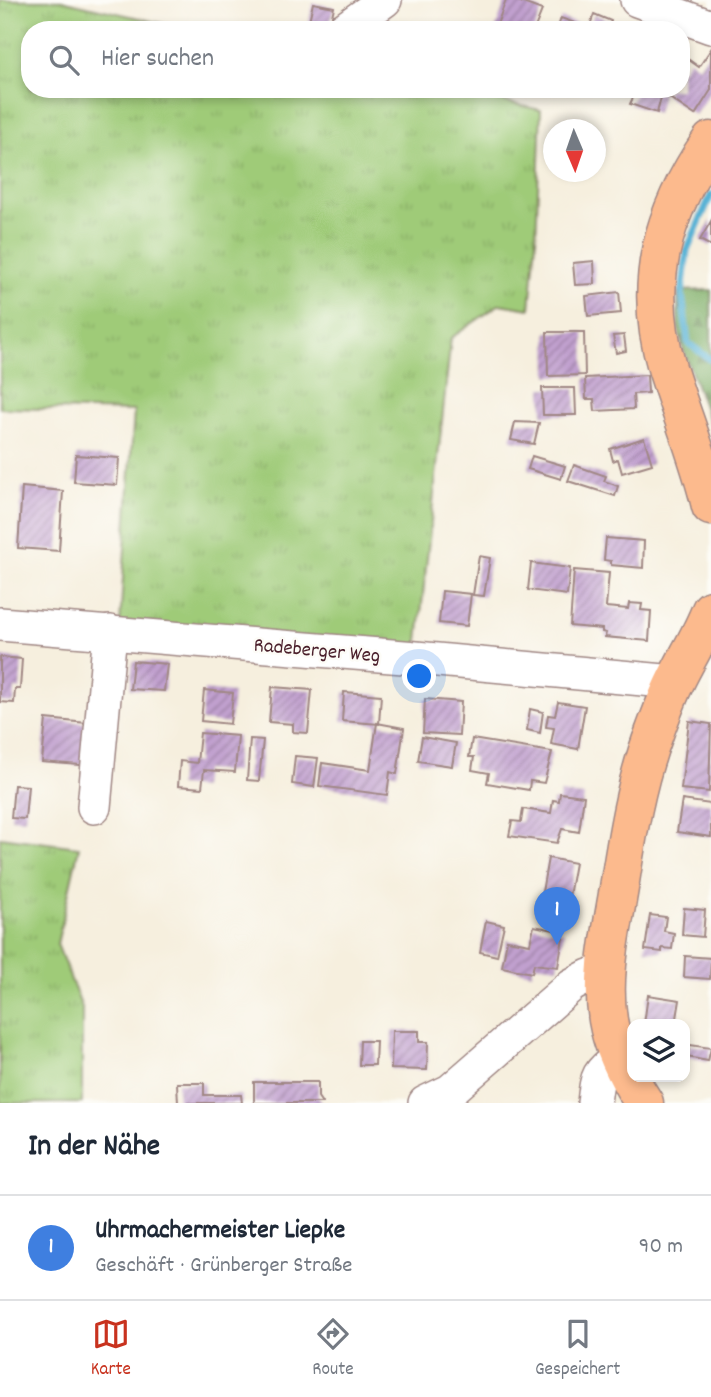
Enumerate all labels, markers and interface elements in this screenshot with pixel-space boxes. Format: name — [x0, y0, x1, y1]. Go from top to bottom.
search box — [21, 21, 690, 98]
icon: search — [45, 41, 83, 79]
text: Hier suchen — [101, 41, 214, 78]
north arrow — [543, 119, 606, 182]
street label: Radeberger Weg — [252, 632, 381, 672]
your location — [402, 659, 436, 693]
pin: 1 — [534, 887, 580, 945]
map controls — [627, 1019, 690, 1082]
button: layers — [627, 1019, 690, 1082]
text: In der Nähe — [28, 1127, 160, 1170]
text: Uhrmachermeister Liepke — [95, 1213, 345, 1250]
text: 1 — [48, 1231, 54, 1264]
text: 90 m — [639, 1231, 683, 1264]
text: Geschäft · Grünberger Straße — [95, 1250, 352, 1283]
tab: Karte — [91, 1315, 131, 1384]
tab: Route — [312, 1315, 354, 1384]
tab: Gespeichert — [535, 1315, 620, 1384]

